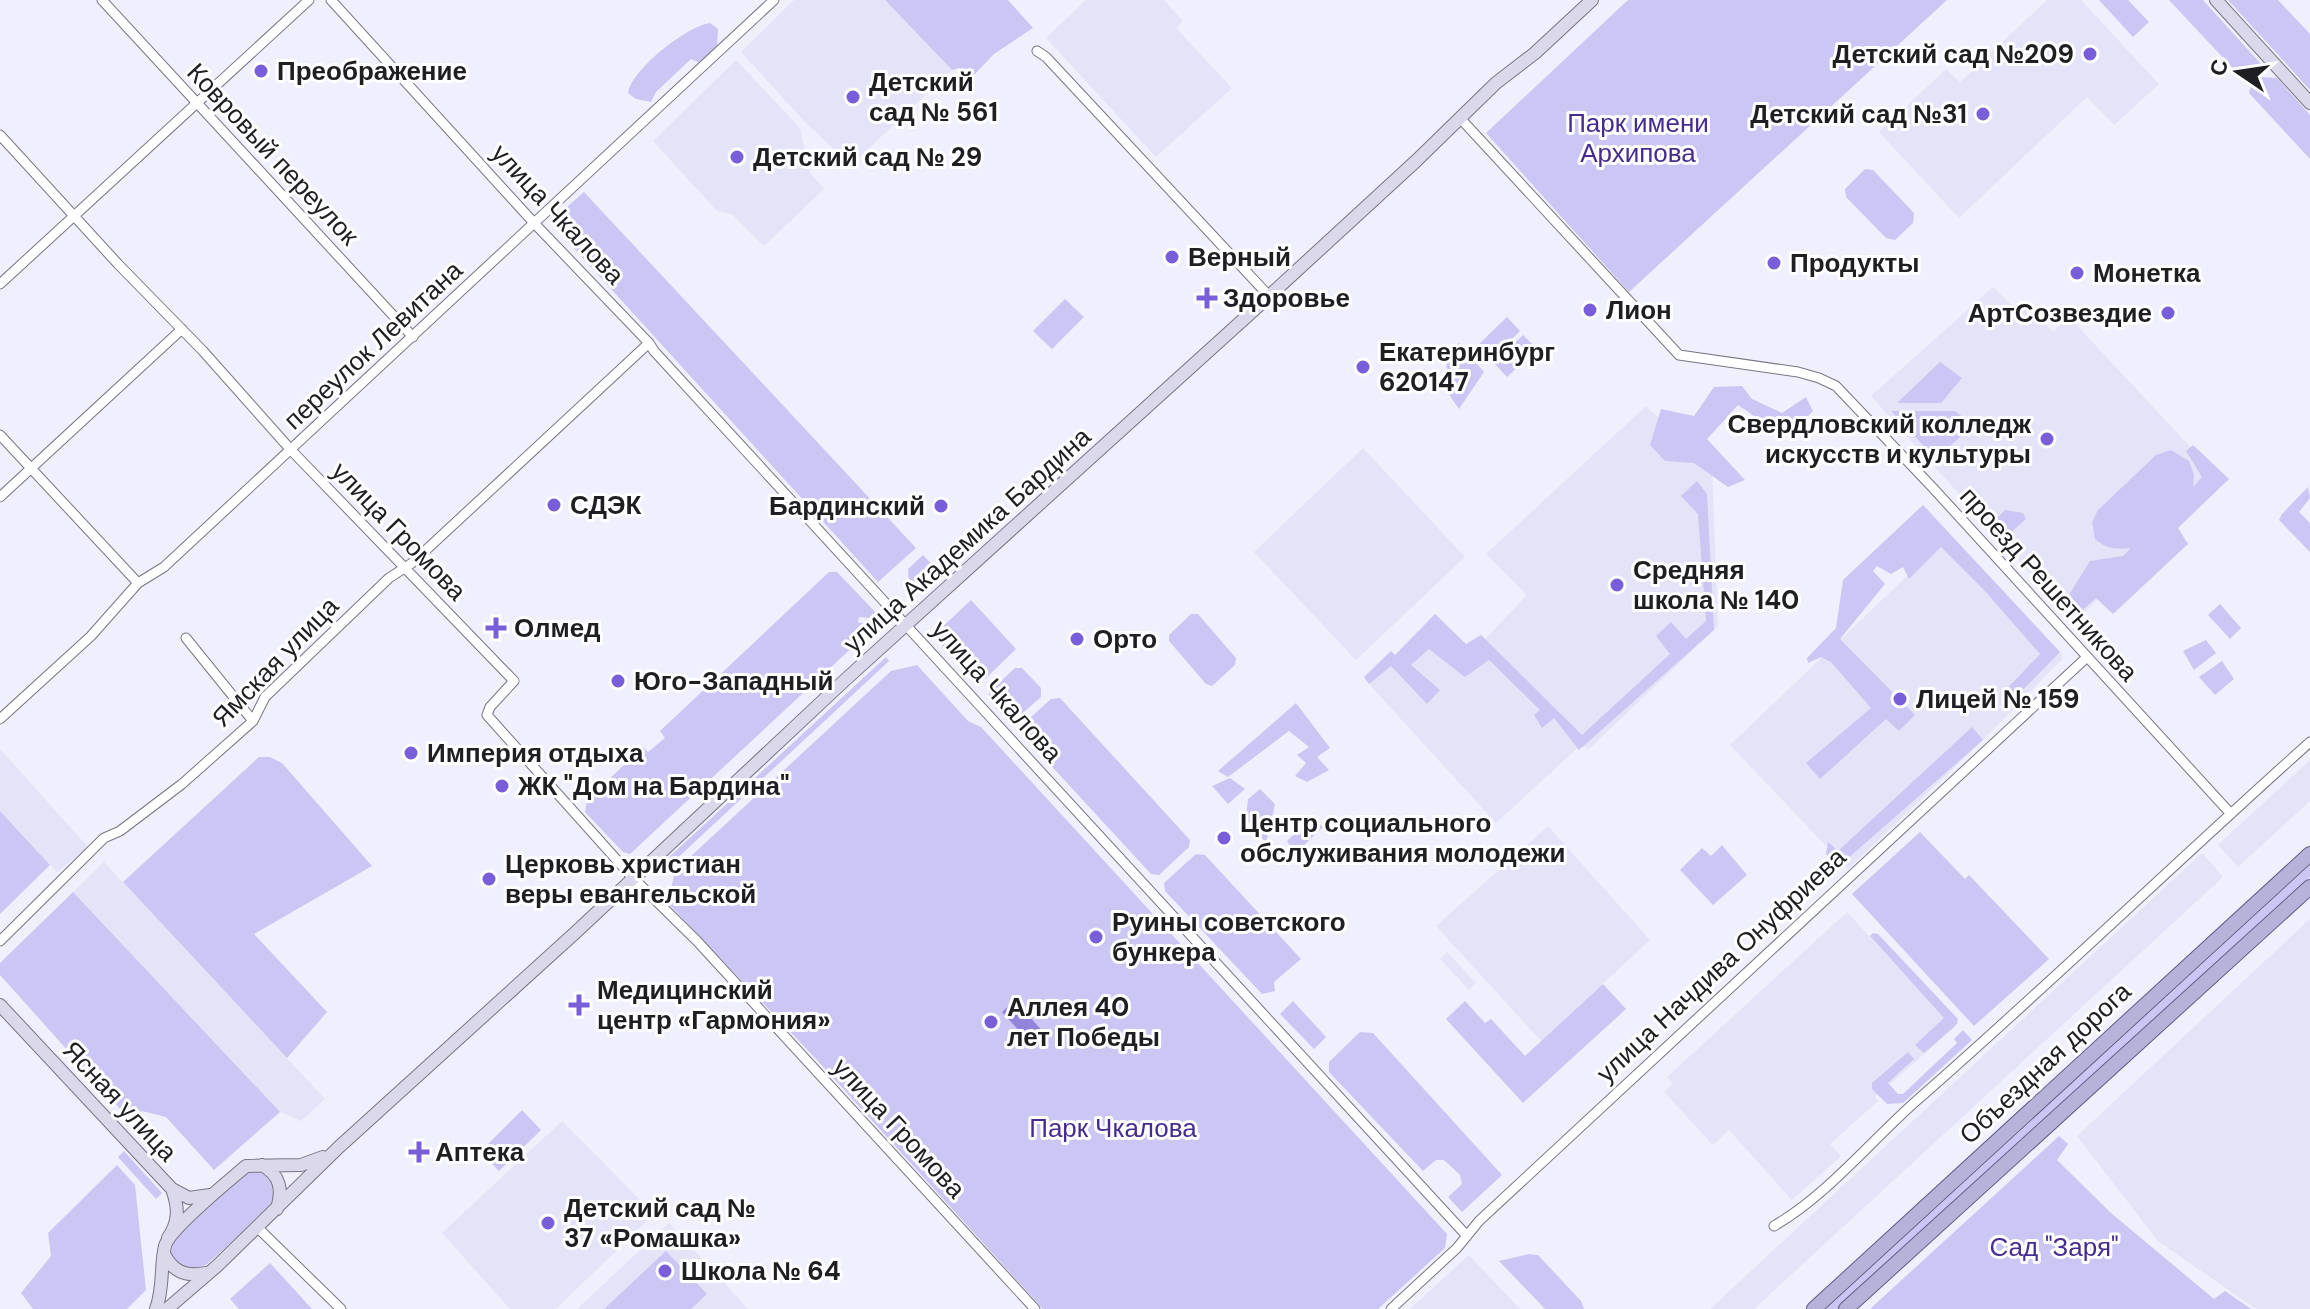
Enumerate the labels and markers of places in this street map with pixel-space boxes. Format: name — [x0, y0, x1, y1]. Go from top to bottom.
place label: Детский сад №209 — [1833, 37, 2074, 71]
marker: Детский сад №209 — [2081, 45, 2099, 63]
place label: Преображение — [277, 54, 467, 88]
marker: Преображение — [252, 62, 270, 80]
place label: Детский сад № 561 — [869, 65, 998, 129]
marker: Детский сад № 561 — [844, 88, 862, 106]
place label: Детский сад №31 — [1750, 97, 1967, 131]
marker: Детский сад №31 — [1974, 105, 1992, 123]
place label: Детский сад № 29 — [753, 140, 982, 174]
marker: Детский сад № 29 — [728, 148, 746, 166]
place label: Верный — [1188, 240, 1291, 274]
place label: Продукты — [1790, 246, 1919, 280]
marker: Верный — [1163, 248, 1181, 266]
marker: Продукты — [1765, 254, 1783, 272]
place label: Монетка — [2093, 256, 2201, 290]
marker: Монетка — [2068, 264, 2086, 282]
place label: Здоровье — [1223, 281, 1350, 315]
marker: Здоровье — [1198, 289, 1216, 307]
place label: Лион — [1606, 293, 1672, 327]
place label: АртСозвездие — [1968, 296, 2152, 330]
marker: Лион — [1581, 301, 1599, 319]
marker: АртСозвездие — [2159, 304, 2177, 322]
place label: Екатеринбург 620147 — [1379, 335, 1555, 399]
marker: Екатеринбург 620147 — [1354, 358, 1372, 376]
place label: Свердловский колледж искусств и культуры — [1727, 407, 2032, 471]
marker: Свердловский колледж искусств и культуры — [2038, 430, 2056, 448]
place label: СДЭК — [570, 488, 641, 522]
place label: Бардинский — [769, 489, 925, 523]
marker: СДЭК — [545, 496, 563, 514]
marker: Бардинский — [932, 497, 950, 515]
place label: Средняя школа № 140 — [1633, 553, 1799, 617]
marker: Средняя школа № 140 — [1608, 576, 1626, 594]
place label: Олмед — [514, 611, 601, 645]
marker: Олмед — [485, 617, 507, 639]
place label: Орто — [1093, 622, 1157, 656]
marker: Орто — [1068, 630, 1086, 648]
place label: Юго-Западный — [634, 664, 833, 698]
marker: Юго-Западный — [609, 672, 627, 690]
place label: Лицей № 159 — [1916, 682, 2079, 716]
marker: Лицей № 159 — [1891, 690, 1909, 708]
place label: Империя отдыха — [427, 736, 644, 770]
marker: Империя отдыха — [402, 744, 420, 762]
place label: ЖК "Дом на Бардина" — [517, 769, 790, 803]
marker: ЖК "Дом на Бардина" — [493, 777, 511, 795]
place label: Центр социального обслуживания молодежи — [1240, 806, 1565, 870]
marker: Центр социального обслуживания молодежи — [1215, 829, 1233, 847]
place label: Церковь христиан веры евангельской — [505, 847, 756, 911]
marker: Церковь христиан веры евангельской — [480, 870, 498, 888]
place label: Руины советского бункера — [1112, 905, 1346, 969]
marker: Руины советского бункера — [1087, 928, 1105, 946]
place label: Медицинский центр «Гармония» — [597, 973, 831, 1037]
place label: Аллея 40 лет Победы — [1007, 990, 1160, 1054]
marker: Медицинский центр «Гармония» — [568, 994, 590, 1016]
marker: Аллея 40 лет Победы — [982, 1013, 1000, 1031]
place label: Аптека — [435, 1135, 525, 1169]
marker: Аптека — [410, 1143, 428, 1161]
place label: Детский сад № 37 «Ромашка» — [564, 1191, 756, 1255]
marker: Детский сад № 37 «Ромашка» — [539, 1214, 557, 1232]
place label: Школа № 64 — [681, 1254, 841, 1288]
marker: Школа № 64 — [656, 1262, 674, 1280]

